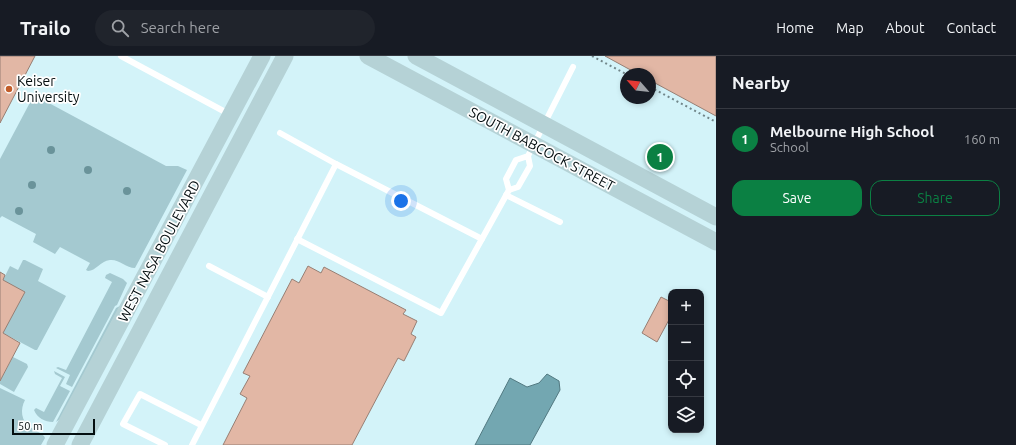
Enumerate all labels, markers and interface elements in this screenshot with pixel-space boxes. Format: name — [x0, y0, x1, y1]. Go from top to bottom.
search box — [95, 10, 375, 46]
text: Trailo — [20, 17, 71, 39]
icon: search — [109, 17, 131, 39]
text: Search here — [141, 19, 220, 36]
text: Home — [776, 20, 814, 36]
text: Map — [836, 20, 864, 36]
text: About — [886, 20, 925, 36]
text: Contact — [947, 20, 996, 36]
north arrow — [620, 68, 656, 104]
place label: Keiser University — [17, 73, 80, 105]
text: Nearby — [732, 73, 790, 92]
marker: Keiser University — [4, 84, 14, 94]
street label: SOUTH BABCOCK STREET — [467, 104, 618, 194]
text: Melbourne High School — [770, 123, 934, 140]
text: 1 — [741, 132, 749, 146]
text: 160 m — [964, 132, 1000, 146]
text: School — [770, 140, 809, 154]
pin: 1 — [647, 142, 673, 172]
street label: WEST NASA BOULEVARD — [115, 177, 203, 325]
button: Save — [732, 180, 862, 216]
button: Share — [870, 180, 1000, 216]
your location — [391, 191, 411, 211]
map controls — [668, 289, 704, 433]
button: + — [668, 289, 704, 325]
button: − — [668, 325, 704, 361]
button: locate — [668, 361, 704, 397]
button: layers — [668, 397, 704, 433]
scale bar — [12, 417, 95, 436]
text: 50 m — [18, 420, 42, 432]

